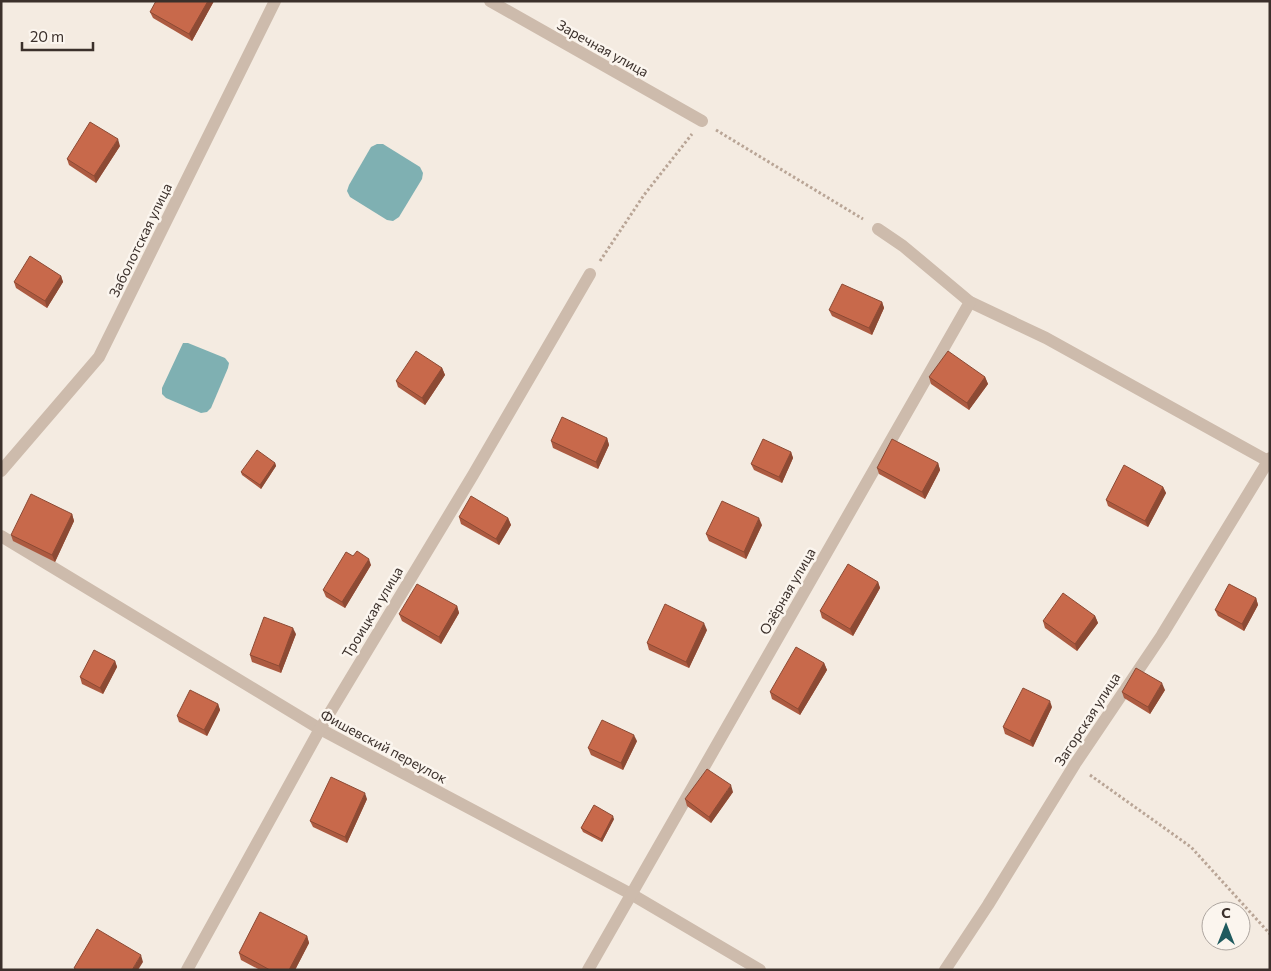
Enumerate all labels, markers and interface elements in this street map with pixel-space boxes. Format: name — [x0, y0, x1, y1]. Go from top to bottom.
street label: Заречная улица — [554, 16, 652, 80]
scale bar — [22, 20, 94, 52]
text: 20 m — [30, 27, 64, 45]
street label: Заболотская улица — [105, 180, 175, 300]
street label: Озёрная улица — [755, 545, 819, 637]
street label: Троицкая улица — [338, 563, 406, 661]
street label: Загорская улица — [1050, 669, 1124, 769]
street label: Фишевский переулок — [318, 705, 451, 787]
north arrow — [1201, 901, 1251, 951]
text: С — [1221, 904, 1231, 921]

